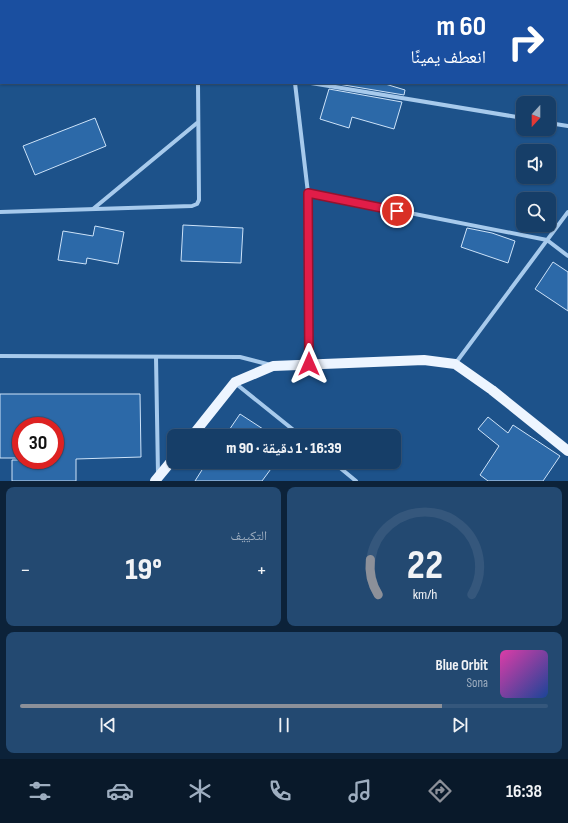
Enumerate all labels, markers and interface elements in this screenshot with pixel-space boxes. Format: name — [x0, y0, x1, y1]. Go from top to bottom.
text: 60 m — [437, 10, 486, 43]
icon: right — [500, 16, 552, 68]
text: انعطف يمينًا — [411, 47, 486, 68]
north arrow — [516, 96, 556, 136]
map controls — [516, 96, 556, 232]
button: sound — [516, 144, 556, 184]
button: search — [516, 192, 556, 232]
pin — [380, 194, 414, 228]
icon: arrive — [386, 200, 408, 222]
position arrow — [288, 343, 330, 385]
speed limit sign: 30 — [12, 417, 64, 469]
text: 16:39 · 1 دقيقة · 90 m — [226, 439, 342, 458]
text: التكييف — [231, 528, 267, 544]
text: 22 — [406, 540, 443, 589]
text: 19° — [125, 552, 162, 588]
text: − — [20, 557, 31, 584]
text: + — [256, 557, 267, 584]
text: km/h — [412, 585, 437, 602]
text: Blue Orbit — [436, 656, 488, 675]
text: Sona — [466, 675, 488, 691]
icon: previous — [97, 714, 119, 736]
icon: pause — [273, 714, 295, 736]
icon: next — [449, 714, 471, 736]
icon: filters — [26, 777, 54, 805]
icon: car — [106, 777, 134, 805]
icon: climate — [186, 777, 214, 805]
icon: phone — [266, 777, 294, 805]
icon: music — [346, 777, 374, 805]
icon: directions — [426, 777, 454, 805]
text: 16:38 — [506, 781, 542, 802]

